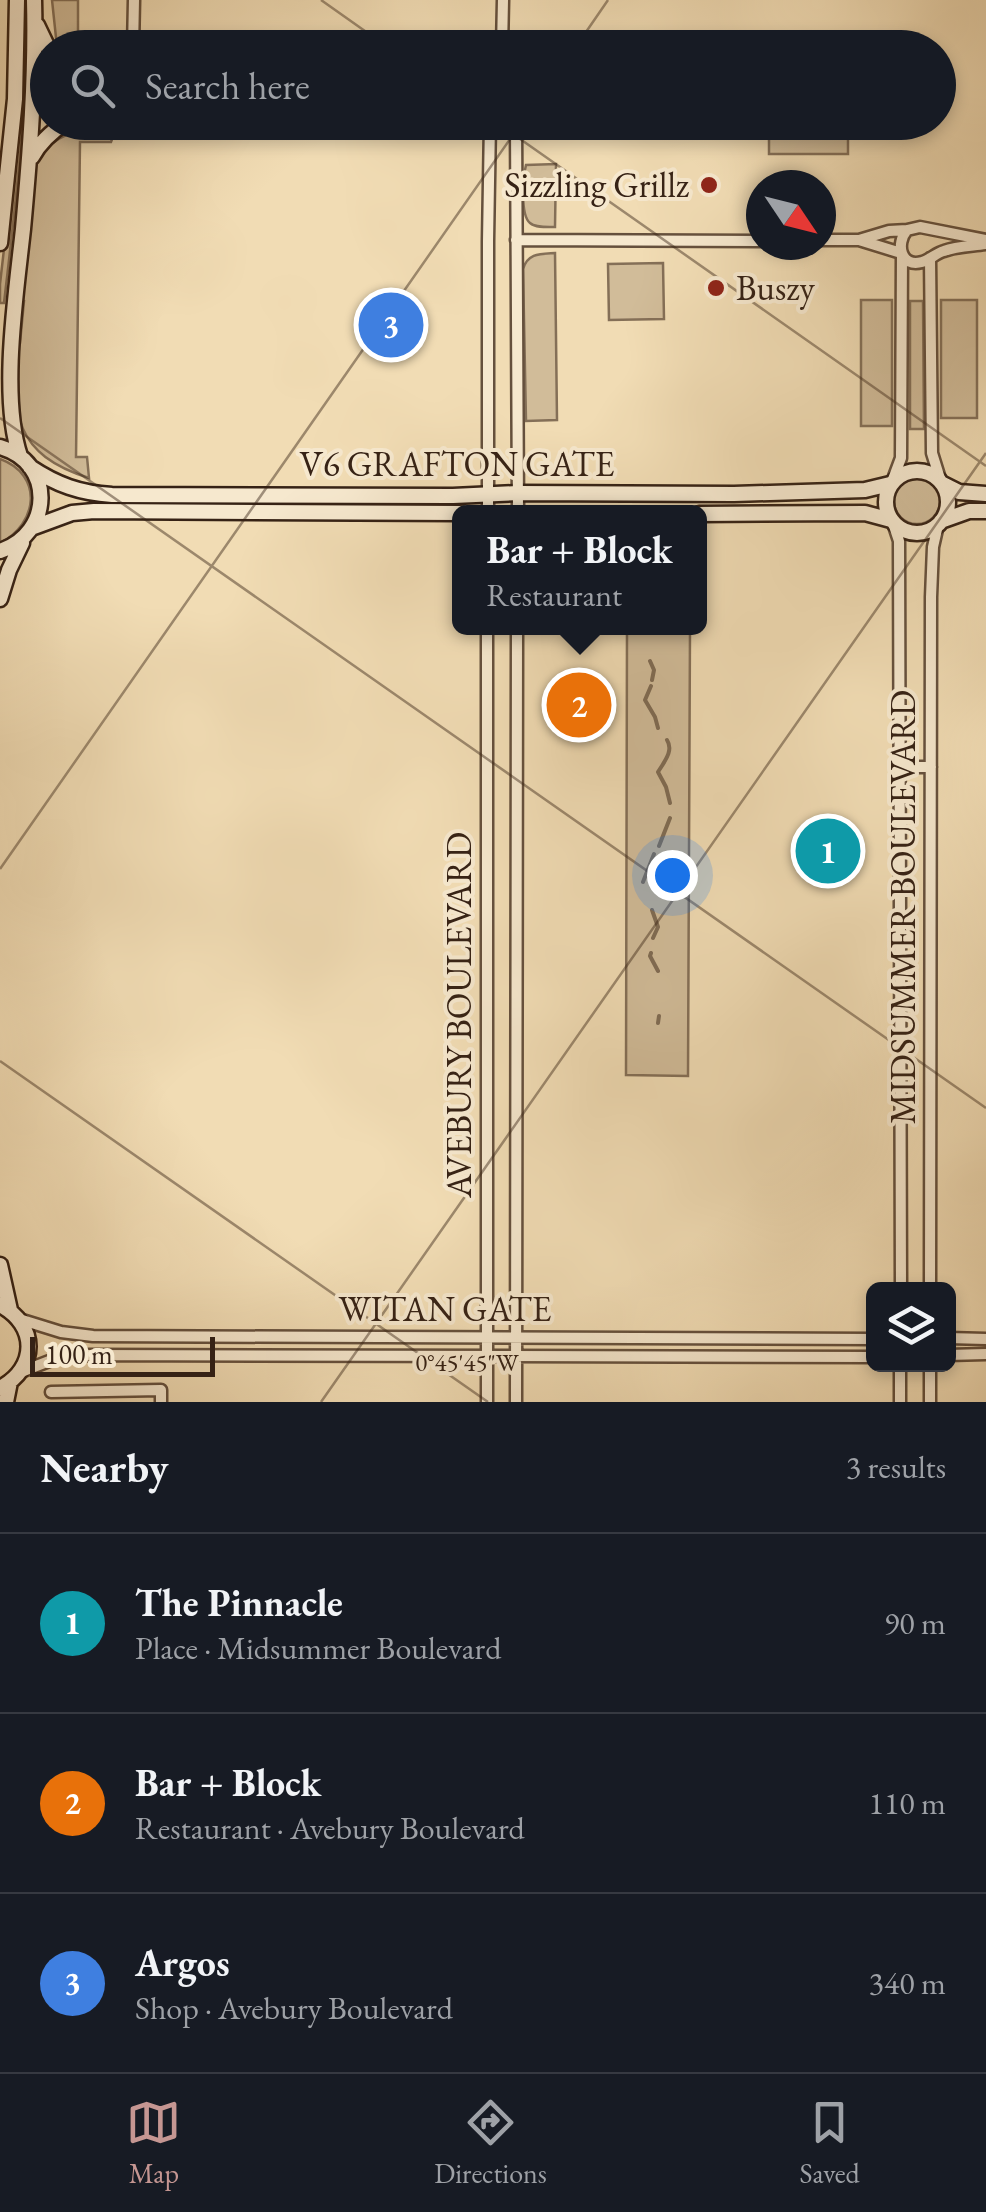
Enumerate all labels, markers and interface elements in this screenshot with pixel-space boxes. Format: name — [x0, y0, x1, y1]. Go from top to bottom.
search box — [30, 30, 956, 140]
icon: search — [65, 58, 120, 113]
text: Search here — [145, 61, 310, 110]
place label: Sizzling Grillz — [504, 162, 690, 207]
north arrow — [746, 170, 836, 260]
marker: Sizzling Grillz — [698, 174, 720, 196]
place label: Buszy — [736, 265, 815, 310]
marker: Buszy — [705, 277, 727, 299]
pin: 3 — [358, 288, 424, 362]
street label: V6 GRAFTON GATE — [299, 441, 615, 486]
popup — [452, 505, 707, 635]
text: Bar + Block — [486, 525, 673, 574]
text: Restaurant — [486, 574, 622, 616]
pin: 2 — [546, 668, 612, 742]
street label: MIDSUMMER BOULEVARD — [880, 690, 925, 1124]
pin: 1 — [796, 814, 860, 888]
street label: AVEBURY BOULEVARD — [436, 832, 481, 1199]
your location — [647, 850, 698, 901]
map controls — [866, 1282, 956, 1372]
button: layers — [866, 1282, 956, 1372]
street label: WITAN GATE — [339, 1286, 551, 1331]
scale bar — [30, 1332, 215, 1376]
text: 100 m — [45, 1336, 113, 1372]
text: 0°45'45"W — [415, 1346, 520, 1378]
text: Nearby — [40, 1440, 169, 1495]
text: 3 results — [846, 1446, 946, 1488]
text: The Pinnacle — [135, 1578, 343, 1627]
text: 1 — [64, 1602, 81, 1644]
text: 90 m — [884, 1602, 946, 1644]
text: Place · Midsummer Boulevard — [135, 1627, 501, 1669]
text: Bar + Block — [135, 1758, 321, 1807]
text: 2 — [64, 1782, 81, 1824]
text: 110 m — [869, 1782, 946, 1824]
text: Restaurant · Avebury Boulevard — [135, 1807, 525, 1849]
text: Argos — [135, 1938, 230, 1987]
text: 3 — [64, 1962, 81, 2004]
text: 340 m — [869, 1962, 946, 2004]
text: Shop · Avebury Boulevard — [135, 1987, 453, 2029]
tab: Map — [126, 2095, 181, 2191]
tab: Directions — [434, 2095, 547, 2191]
tab: Saved — [800, 2095, 860, 2191]

